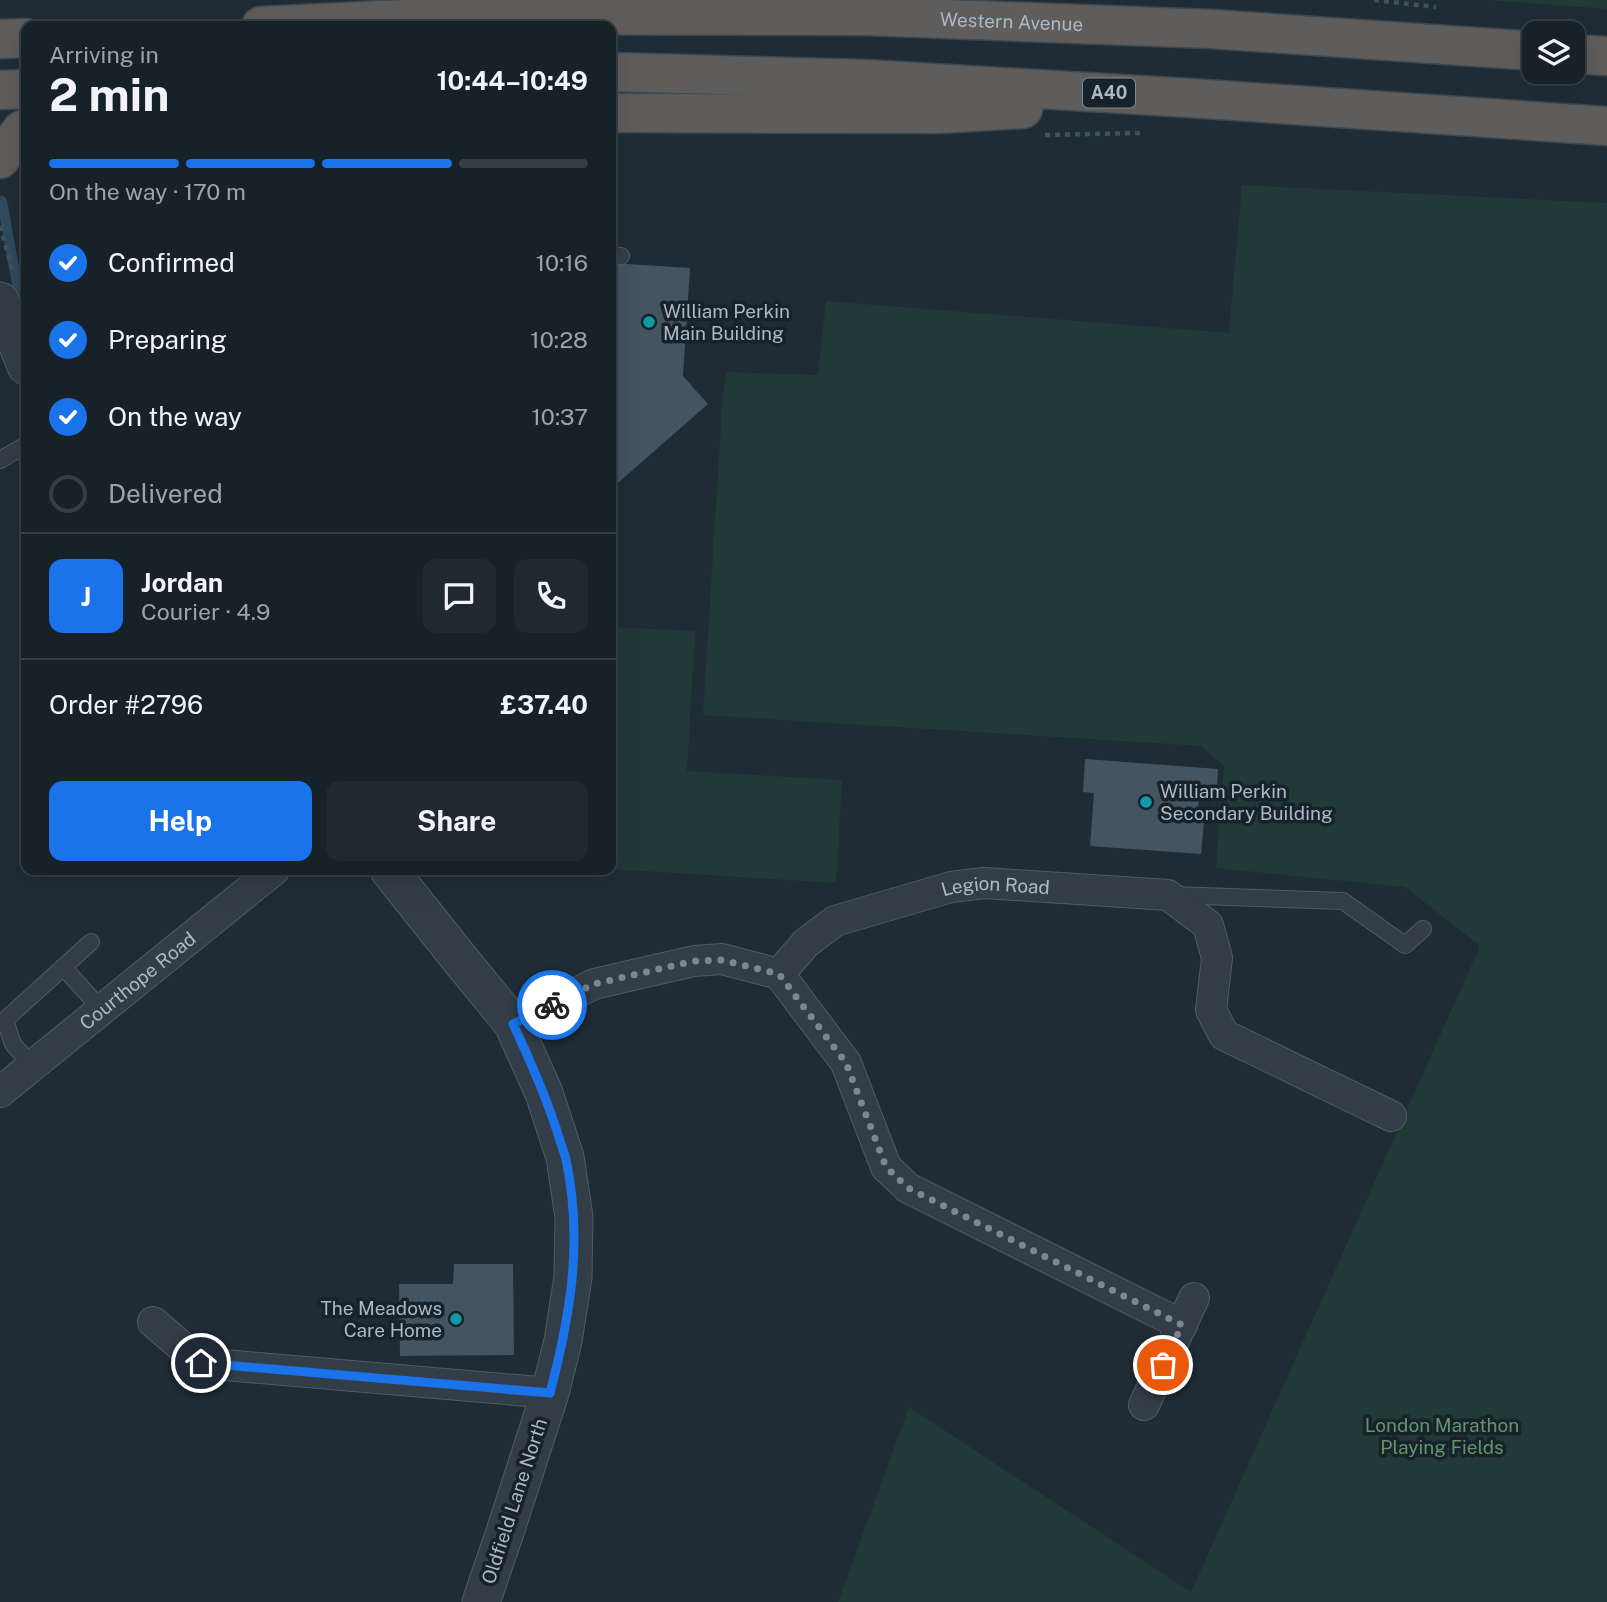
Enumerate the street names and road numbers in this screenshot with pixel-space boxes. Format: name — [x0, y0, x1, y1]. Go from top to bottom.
street label: Western Avenue — [939, 8, 1084, 35]
road number: A40 — [1083, 78, 1135, 108]
street label: Legion Road — [938, 872, 1051, 900]
street label: Courthope Road — [75, 927, 200, 1034]
street label: Oldfield Lane North — [477, 1416, 551, 1586]

